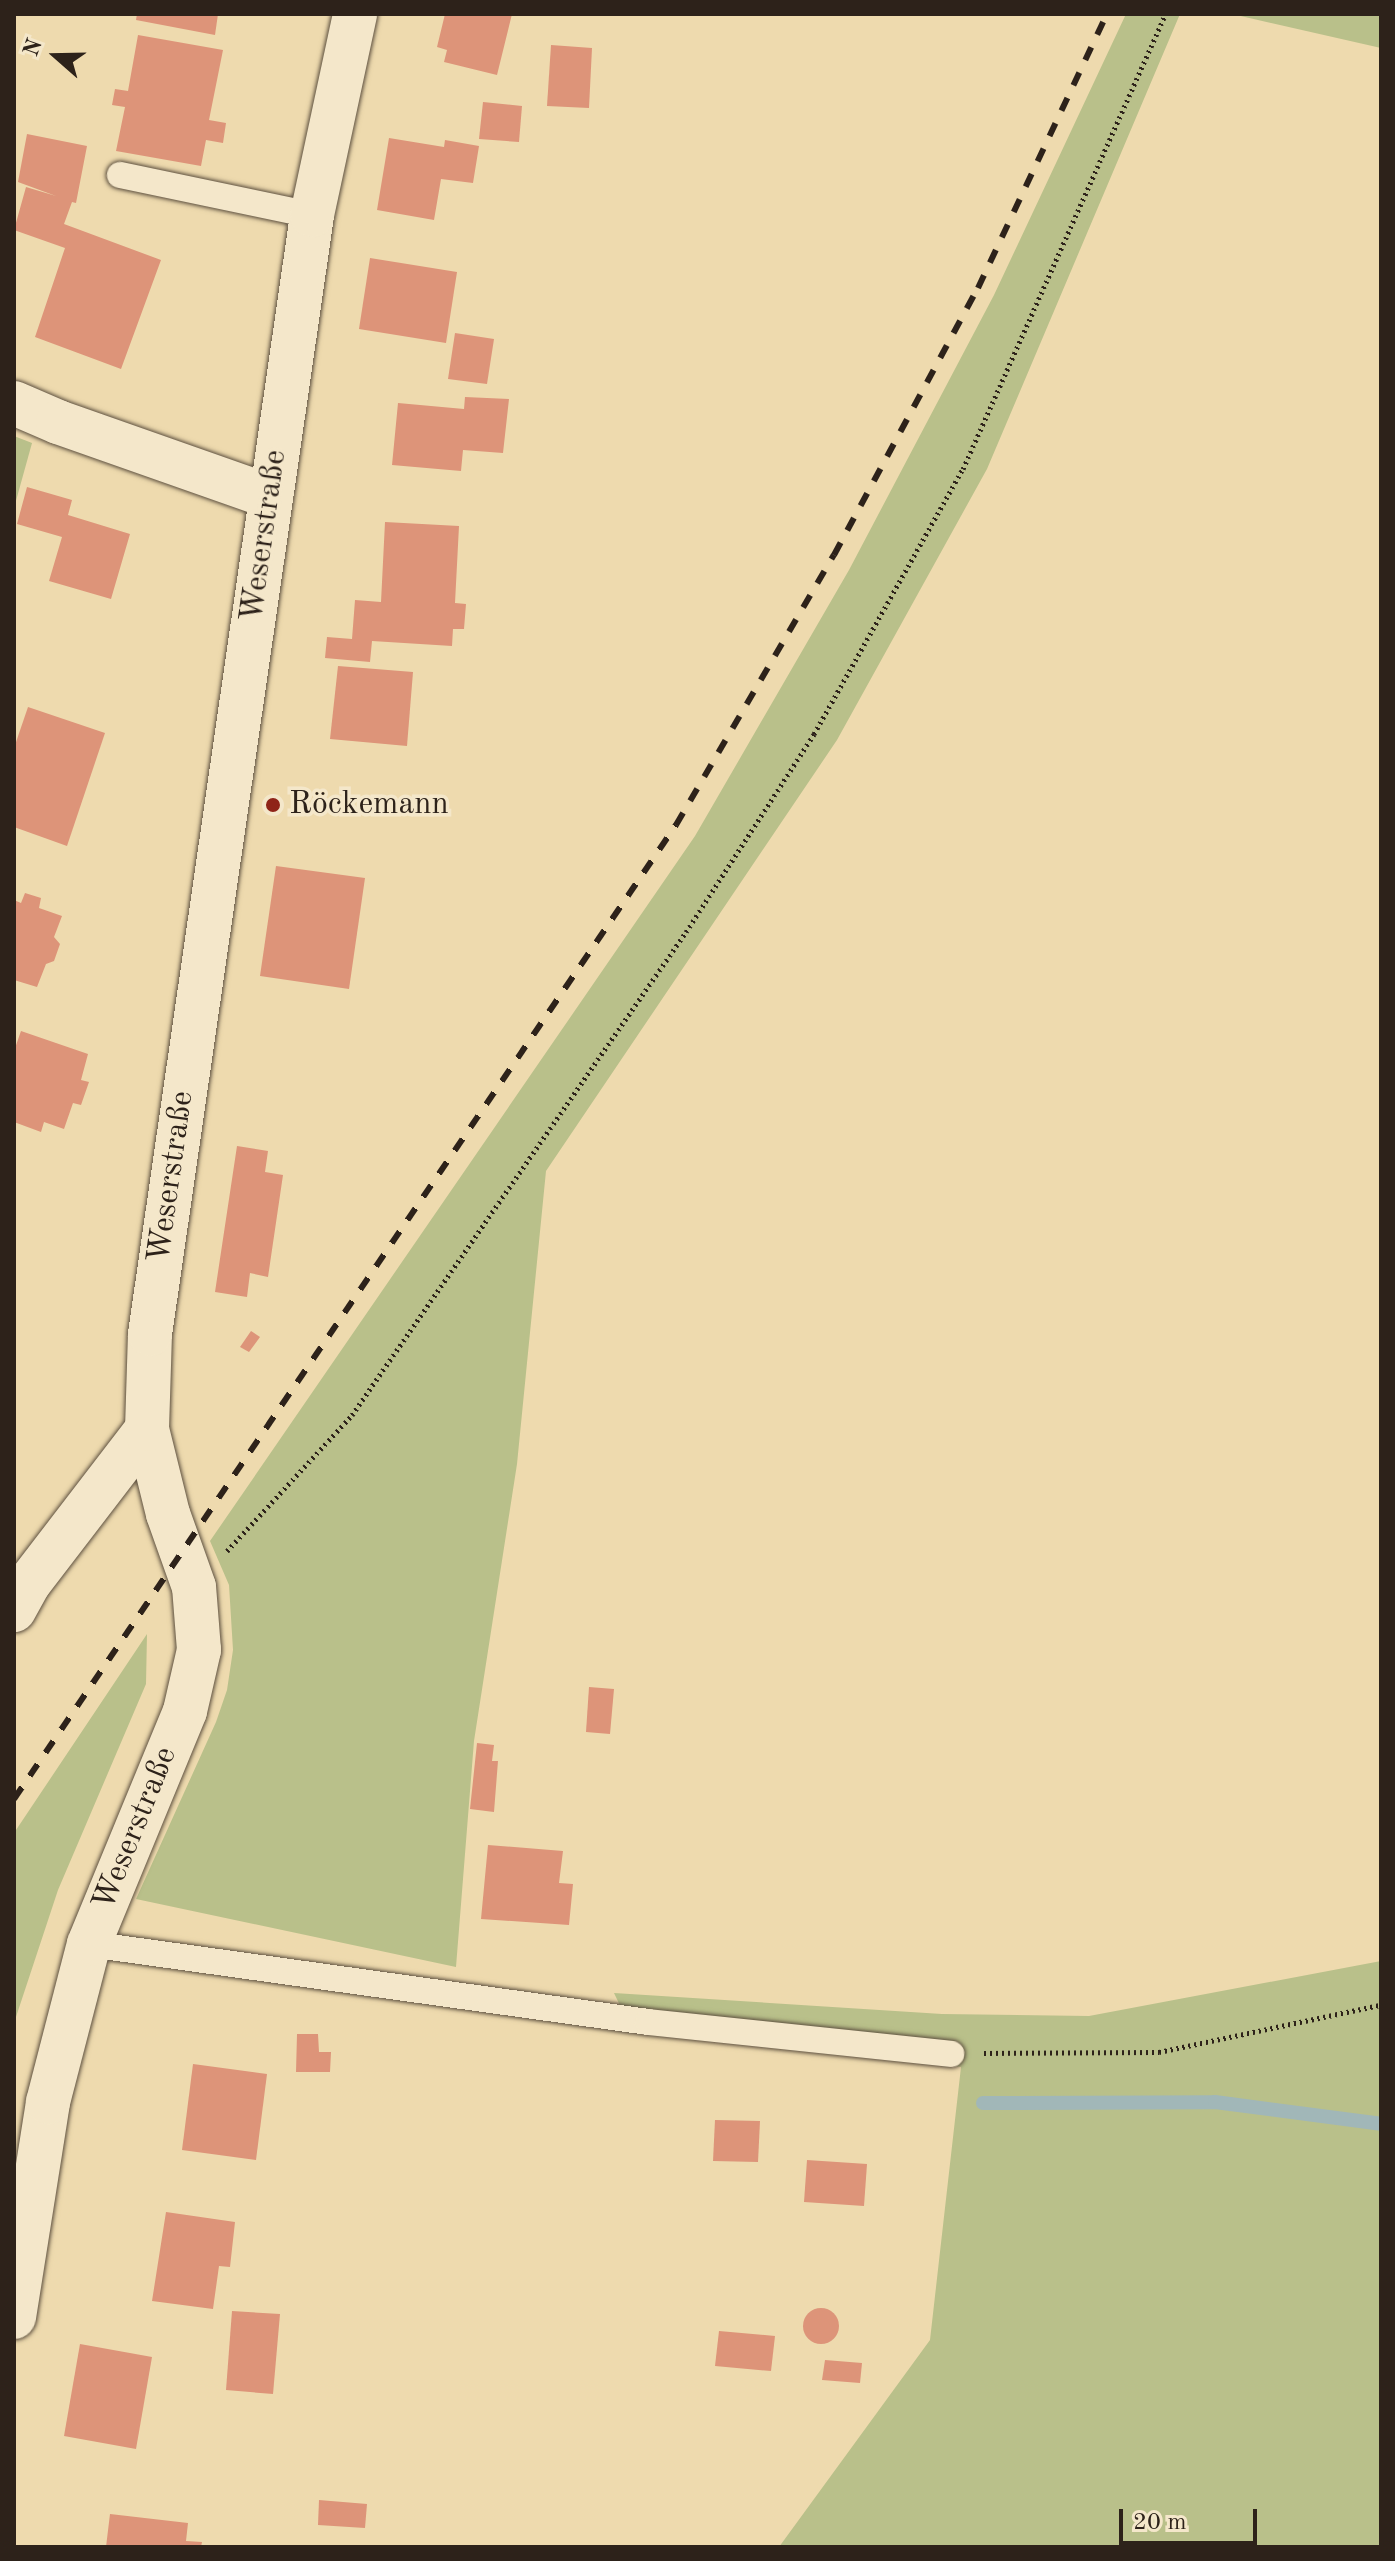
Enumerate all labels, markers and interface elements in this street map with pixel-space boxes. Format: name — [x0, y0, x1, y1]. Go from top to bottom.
north arrow — [16, 16, 96, 96]
text: N — [20, 36, 47, 59]
street label: Weserstraße — [234, 448, 296, 624]
place label: Röckemann — [289, 786, 449, 824]
marker: Röckemann — [264, 796, 282, 814]
street label: Weserstraße — [141, 1089, 203, 1265]
street label: Weserstraße — [86, 1742, 186, 1916]
scale bar — [1123, 2493, 1261, 2543]
text: 20 m — [1133, 2511, 1187, 2535]

